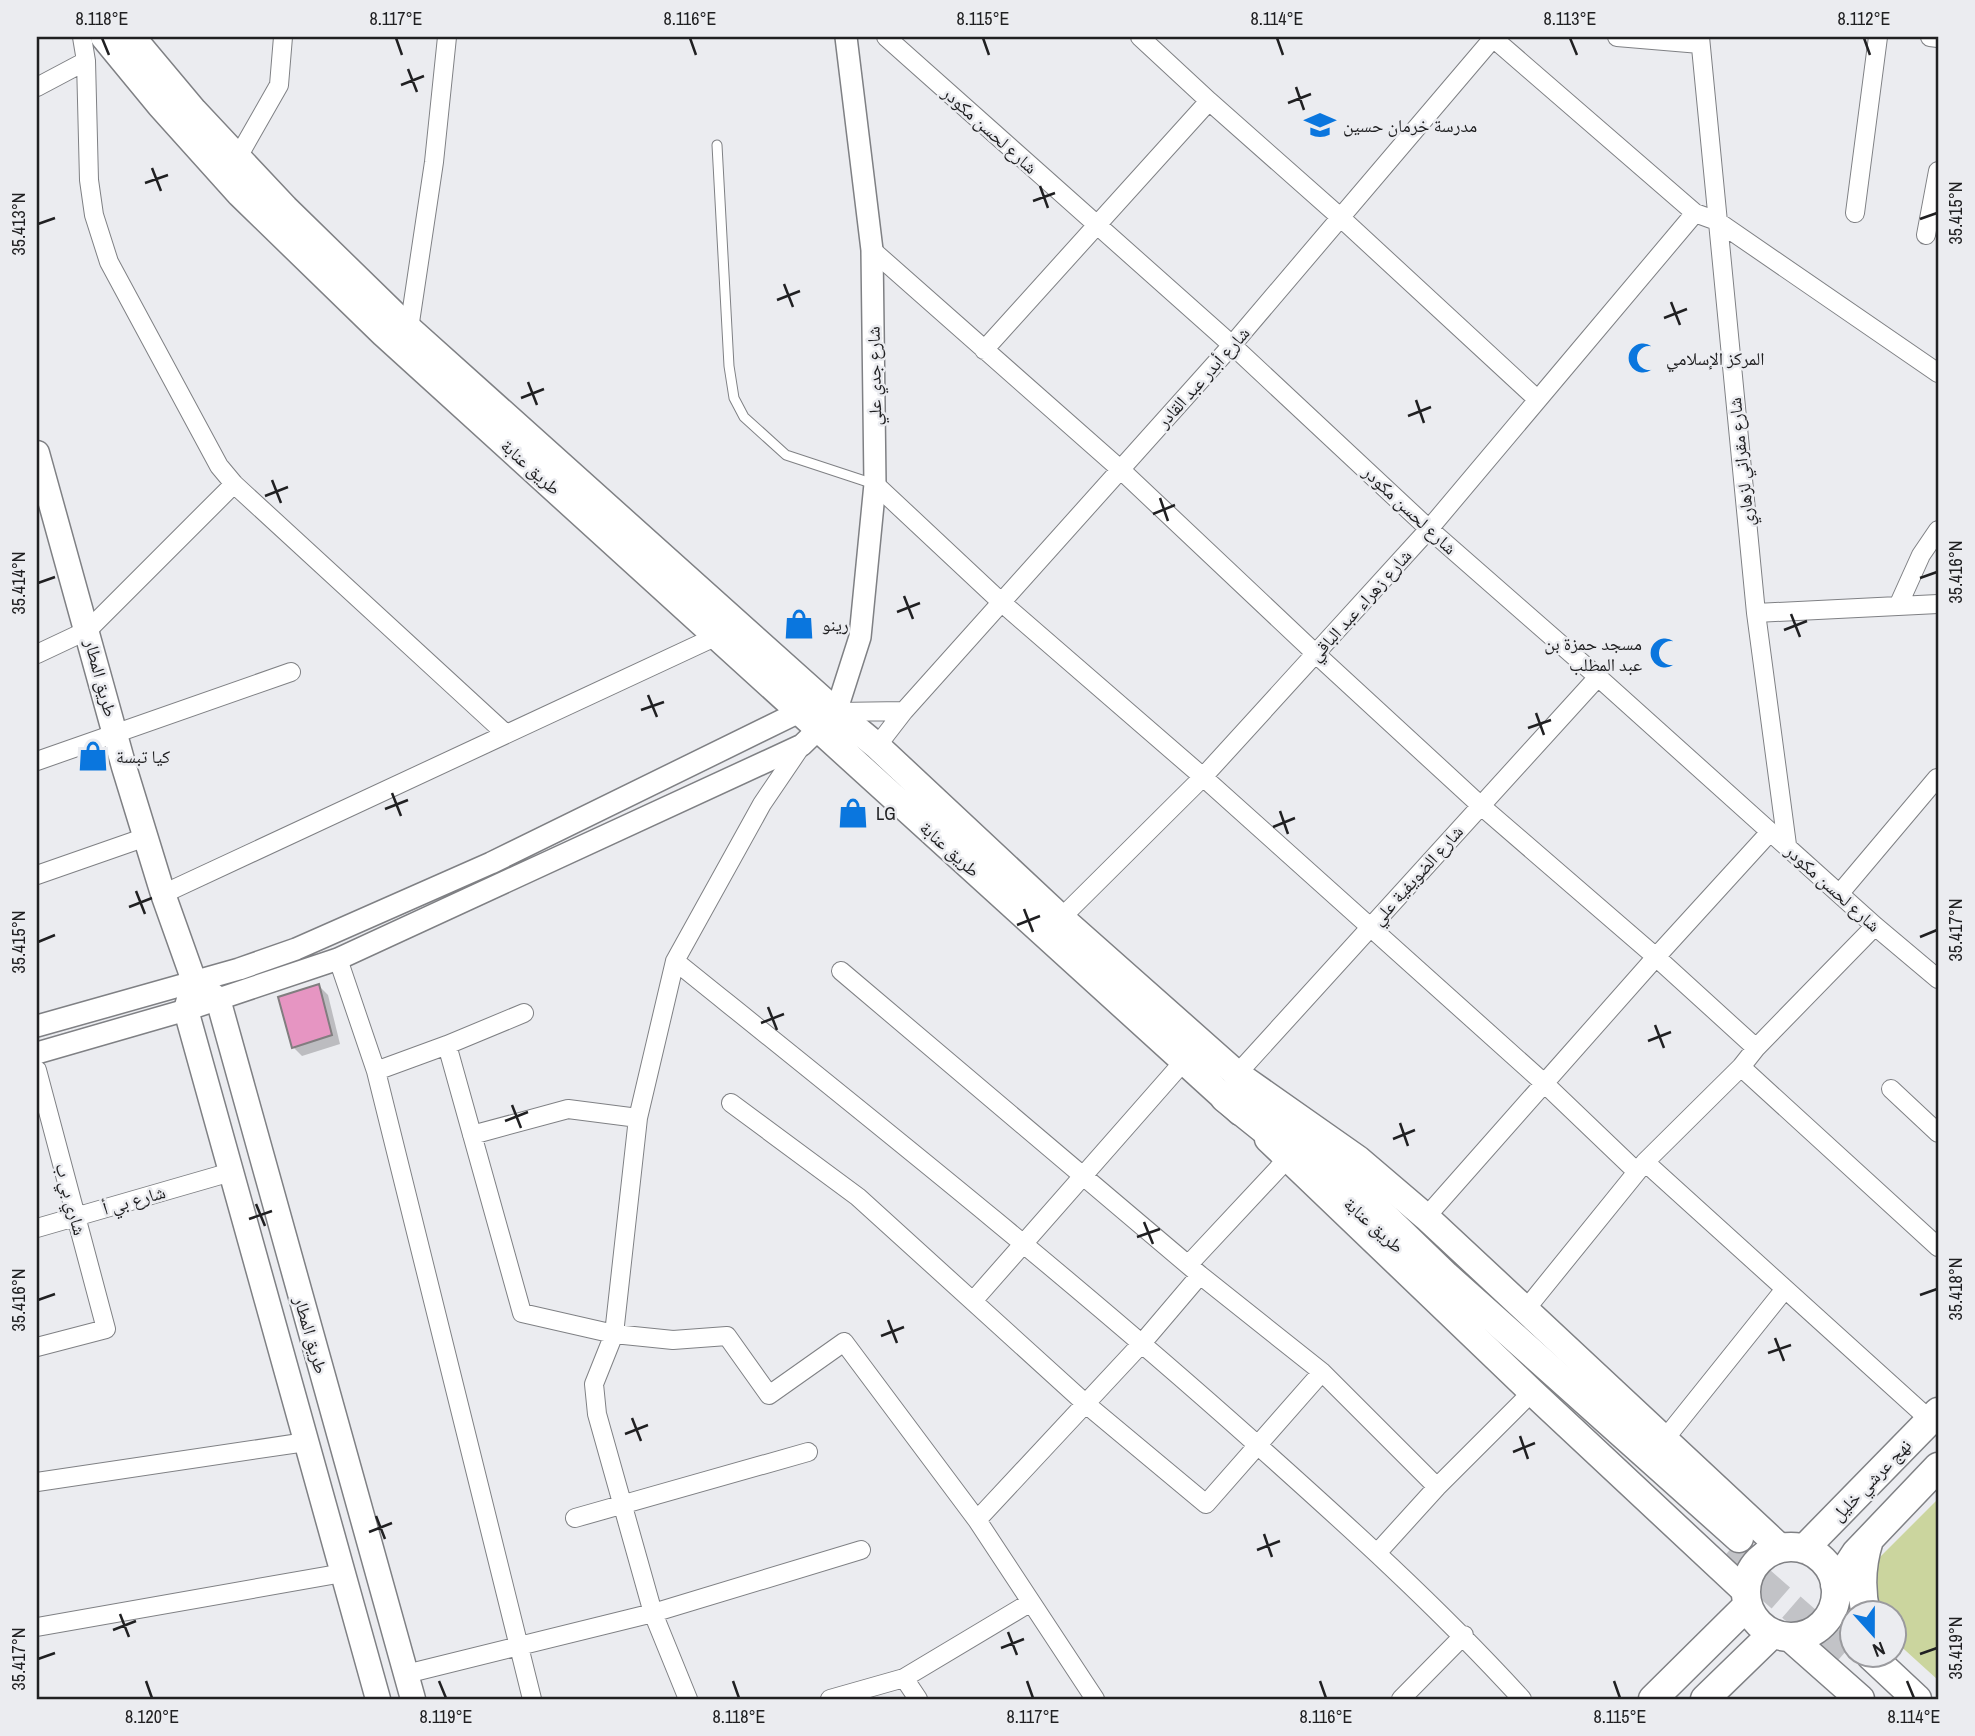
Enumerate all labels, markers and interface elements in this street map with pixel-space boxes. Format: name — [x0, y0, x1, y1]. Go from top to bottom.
text: 8.118°E — [76, 6, 128, 31]
text: 8.117°E — [370, 6, 422, 31]
text: 8.116°E — [664, 6, 716, 31]
text: 8.115°E — [957, 6, 1009, 31]
text: 8.114°E — [1251, 6, 1303, 31]
text: 8.113°E — [1544, 6, 1596, 31]
text: 8.112°E — [1838, 6, 1890, 31]
street label: شارع لحسن مكودر — [936, 80, 1043, 179]
school or university icon: مدرسة خرمان حسين — [1303, 108, 1337, 142]
place label: مدرسة خرمان حسين — [1343, 113, 1477, 138]
text: 35.415°N — [1943, 182, 1968, 245]
text: 35.413°N — [6, 193, 31, 256]
street label: شارع أبدر عبد القادر — [1150, 321, 1255, 434]
street label: شارع جدي علي — [861, 326, 890, 426]
mosque icon: المركز الإسلامي — [1626, 341, 1660, 375]
place label: المركز الإسلامي — [1666, 346, 1765, 373]
street label: شارع مقراني لزهاري — [1722, 396, 1763, 528]
street label: طريق عنابة — [496, 433, 566, 501]
street label: شارع لحسن مكودر — [1357, 459, 1462, 560]
text: 35.416°N — [1943, 541, 1968, 604]
street label: شارع زهراء عبد الباقي — [1303, 544, 1419, 668]
text: 35.414°N — [6, 552, 31, 615]
shop icon: رينو — [782, 607, 816, 641]
place label: رينو — [822, 612, 849, 637]
place label: مسجد حمزة بن عبد المطلب — [1544, 631, 1642, 677]
street label: طريق المطار — [78, 635, 123, 720]
mosque icon: مسجد حمزة بن عبد المطلب — [1648, 636, 1682, 670]
shop icon: كيا تبسة — [76, 739, 110, 773]
place label: كيا تبسة — [116, 744, 171, 769]
shop icon: LG — [836, 796, 870, 830]
place label: LG — [876, 801, 896, 826]
street label: طريق عنابة — [915, 815, 985, 883]
street label: شارع الضويفية علي — [1365, 820, 1471, 932]
street label: شارع لحسن مكودر — [1779, 838, 1886, 937]
text: 35.417°N — [1943, 899, 1968, 962]
text: 35.415°N — [6, 911, 31, 974]
street label: شاري بي ب — [47, 1160, 93, 1239]
street label: شارع بي أ — [100, 1179, 169, 1223]
street label: طريق عنابة — [1339, 1191, 1409, 1259]
text: 35.418°N — [1943, 1258, 1968, 1321]
text: 35.416°N — [6, 1269, 31, 1332]
street label: طريق المطار — [288, 1292, 334, 1377]
street label: نهج عرشي خليل — [1825, 1433, 1919, 1528]
north arrow — [1839, 1600, 1909, 1670]
text: 35.419°N — [1943, 1617, 1968, 1680]
text: 35.417°N — [6, 1628, 31, 1691]
text: N — [1869, 1636, 1889, 1664]
text: 8.120°E — [125, 1704, 179, 1729]
text: 8.119°E — [420, 1704, 472, 1729]
text: 8.118°E — [713, 1704, 765, 1729]
text: 8.117°E — [1007, 1704, 1059, 1729]
text: 8.116°E — [1300, 1704, 1352, 1729]
text: 8.115°E — [1594, 1704, 1646, 1729]
text: 8.114°E — [1888, 1704, 1940, 1729]

